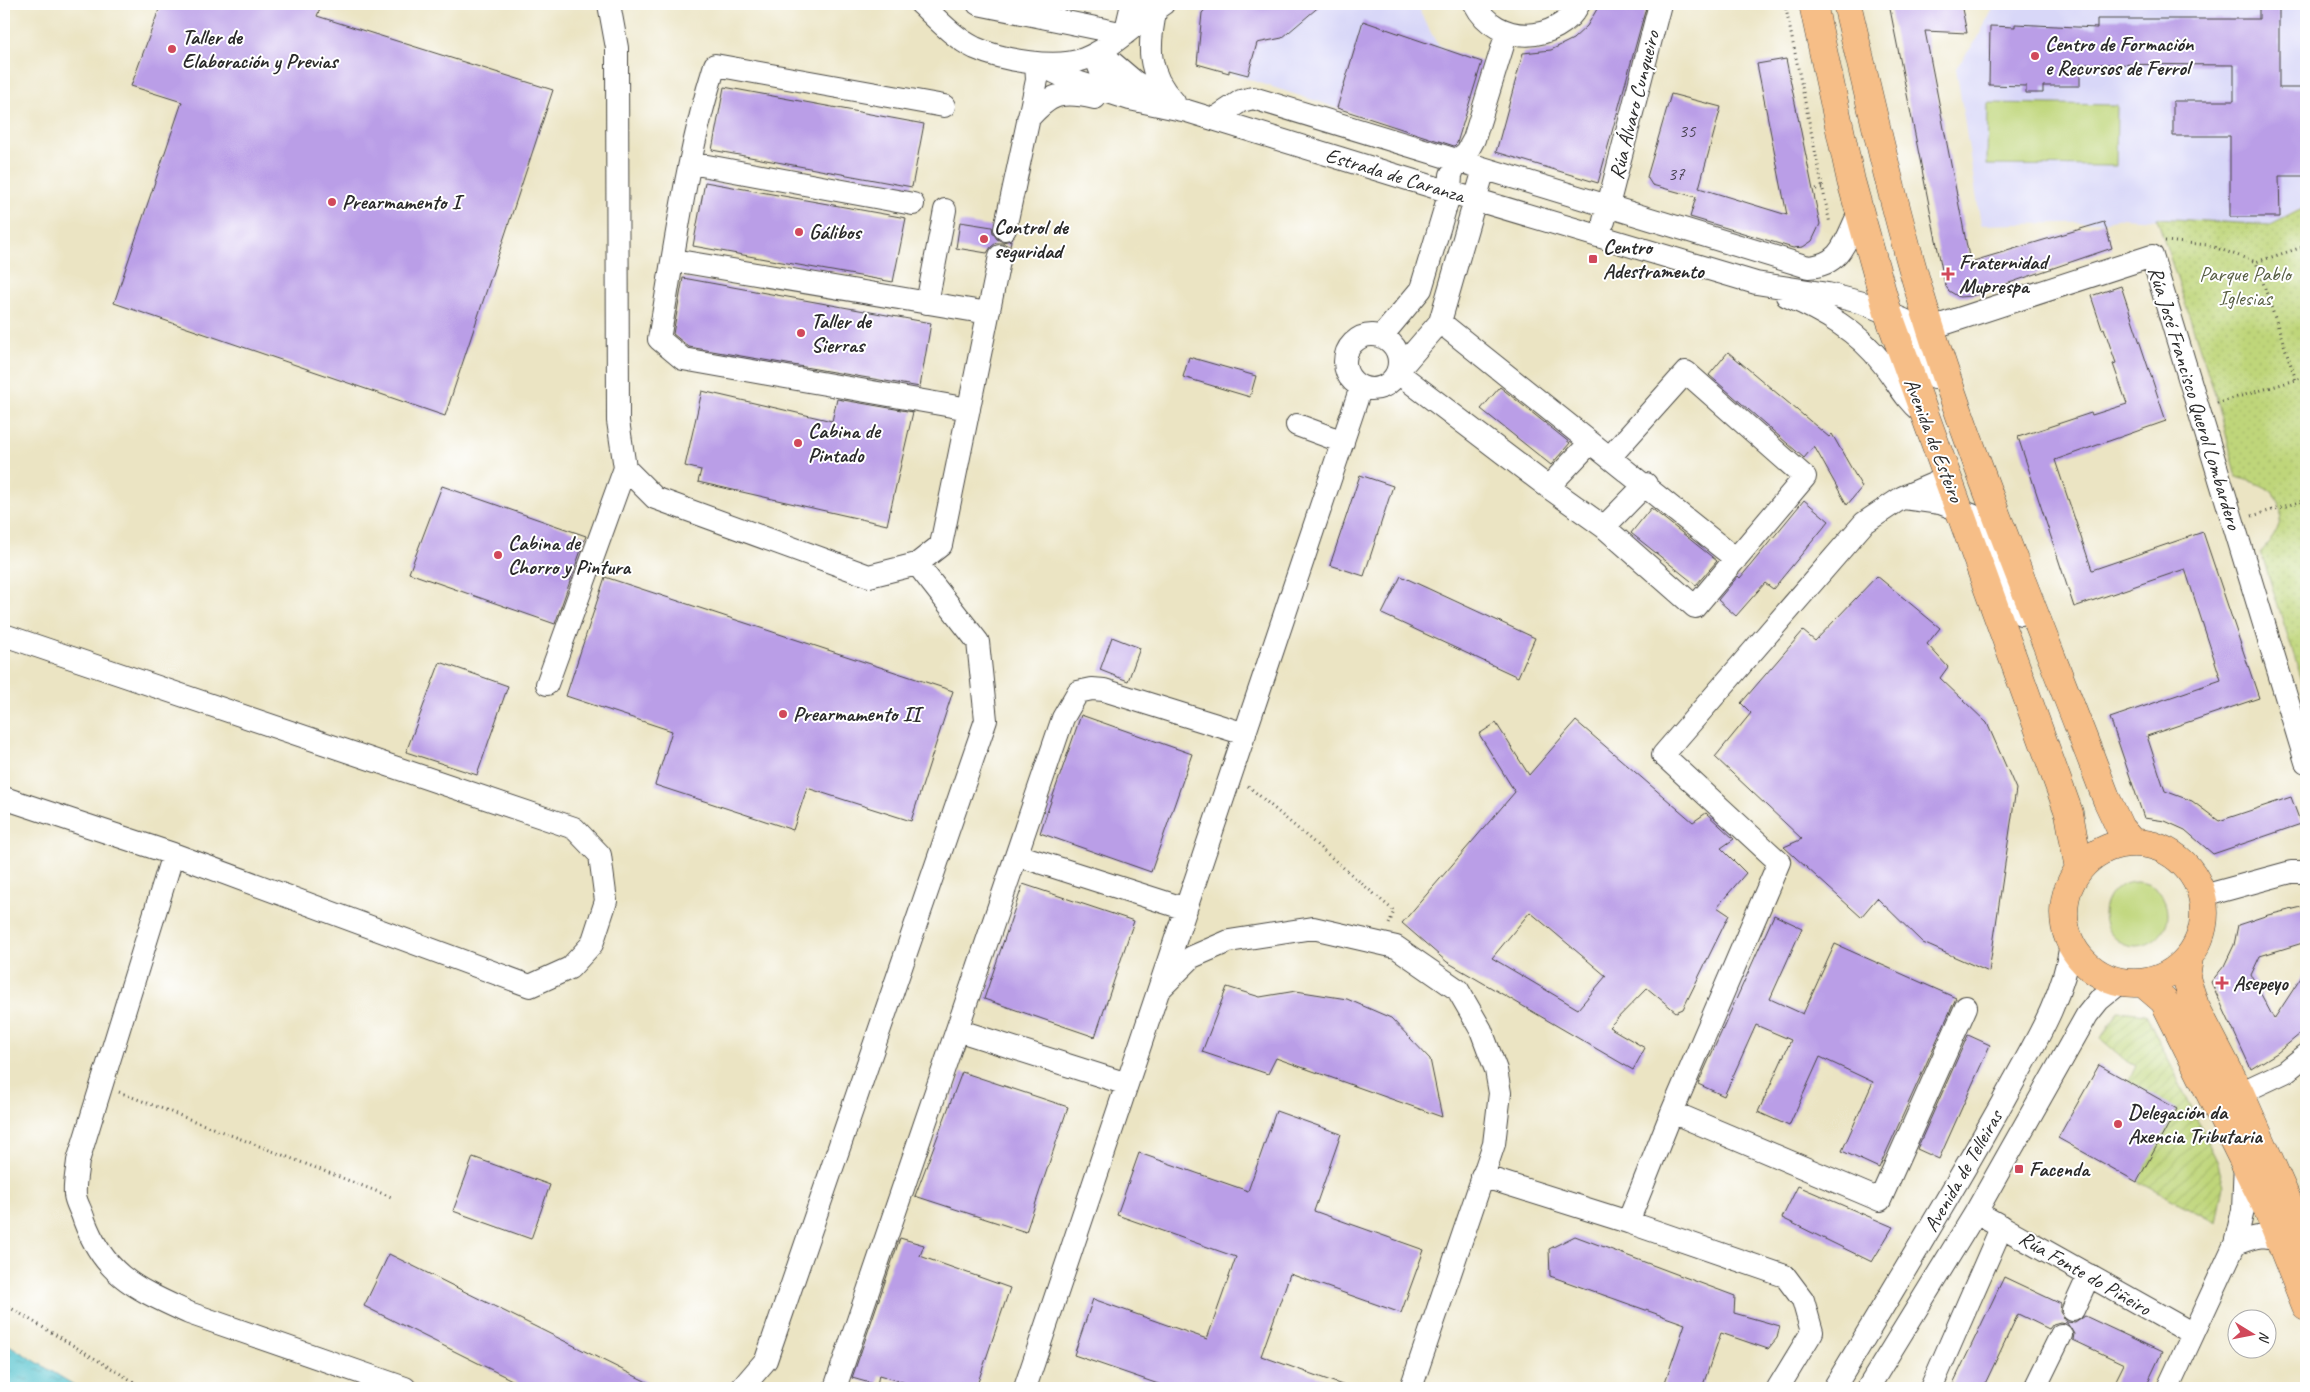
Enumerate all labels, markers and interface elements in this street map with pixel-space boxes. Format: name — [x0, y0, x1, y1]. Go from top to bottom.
place label: Taller de Elaboración y Previas — [182, 24, 340, 75]
street label: Rúa Álvaro Cunqueiro — [1603, 27, 1665, 182]
place label: Centro de Formación e Recursos de Ferrol — [2045, 31, 2195, 81]
marker: Taller de Elaboración y Previas — [166, 43, 178, 55]
marker: Centro de Formación e Recursos de Ferrol — [2029, 50, 2041, 62]
house number: 35 — [1678, 119, 1697, 143]
street label: Estrada de Caranza — [1323, 142, 1470, 209]
house number: 37 — [1667, 162, 1686, 186]
place label: Prearmamento I — [342, 189, 465, 215]
marker: Prearmamento I — [326, 196, 338, 208]
place label: Control de seguridad — [994, 214, 1070, 264]
place label: Gálibos — [809, 219, 863, 245]
marker: Gálibos — [793, 226, 805, 238]
marker: Control de seguridad — [978, 233, 990, 245]
place label: Centro Adestramento — [1603, 234, 1705, 284]
place label: Fraternidad Muprespa — [1959, 249, 2050, 299]
marker: Centro Adestramento — [1587, 253, 1599, 265]
park label: Parque Pablo Iglesias — [2199, 261, 2293, 311]
street label: Rúa José Francisco Querol Lombardero — [2143, 263, 2248, 534]
marker: Fraternidad Muprespa — [1941, 267, 1955, 281]
place label: Taller de Sierras — [811, 308, 873, 358]
marker: Taller de Sierras — [795, 327, 807, 339]
street label: Avenida de Esteiro — [1898, 374, 1970, 507]
place label: Cabina de Pintado — [808, 418, 882, 468]
marker: Cabina de Pintado — [792, 437, 804, 449]
place label: Cabina de Chorro y Pintura — [508, 530, 631, 580]
marker: Cabina de Chorro y Pintura — [492, 549, 504, 561]
place label: Prearmamento II — [793, 701, 925, 727]
marker: Prearmamento II — [777, 708, 789, 720]
place label: Asepeyo — [2233, 970, 2289, 996]
marker: Asepeyo — [2215, 976, 2229, 990]
place label: Delegación da Axencia Tributaria — [2128, 1099, 2263, 1149]
street label: Avenida de Telleiras — [1918, 1104, 2009, 1236]
marker: Delegación da Axencia Tributaria — [2112, 1118, 2124, 1130]
place label: Facenda — [2029, 1156, 2091, 1182]
marker: Facenda — [2013, 1163, 2025, 1175]
street label: Rúa Fonte do Piñeiro — [2015, 1225, 2157, 1322]
north arrow — [2228, 1310, 2278, 1360]
text: N — [2255, 1330, 2273, 1344]

